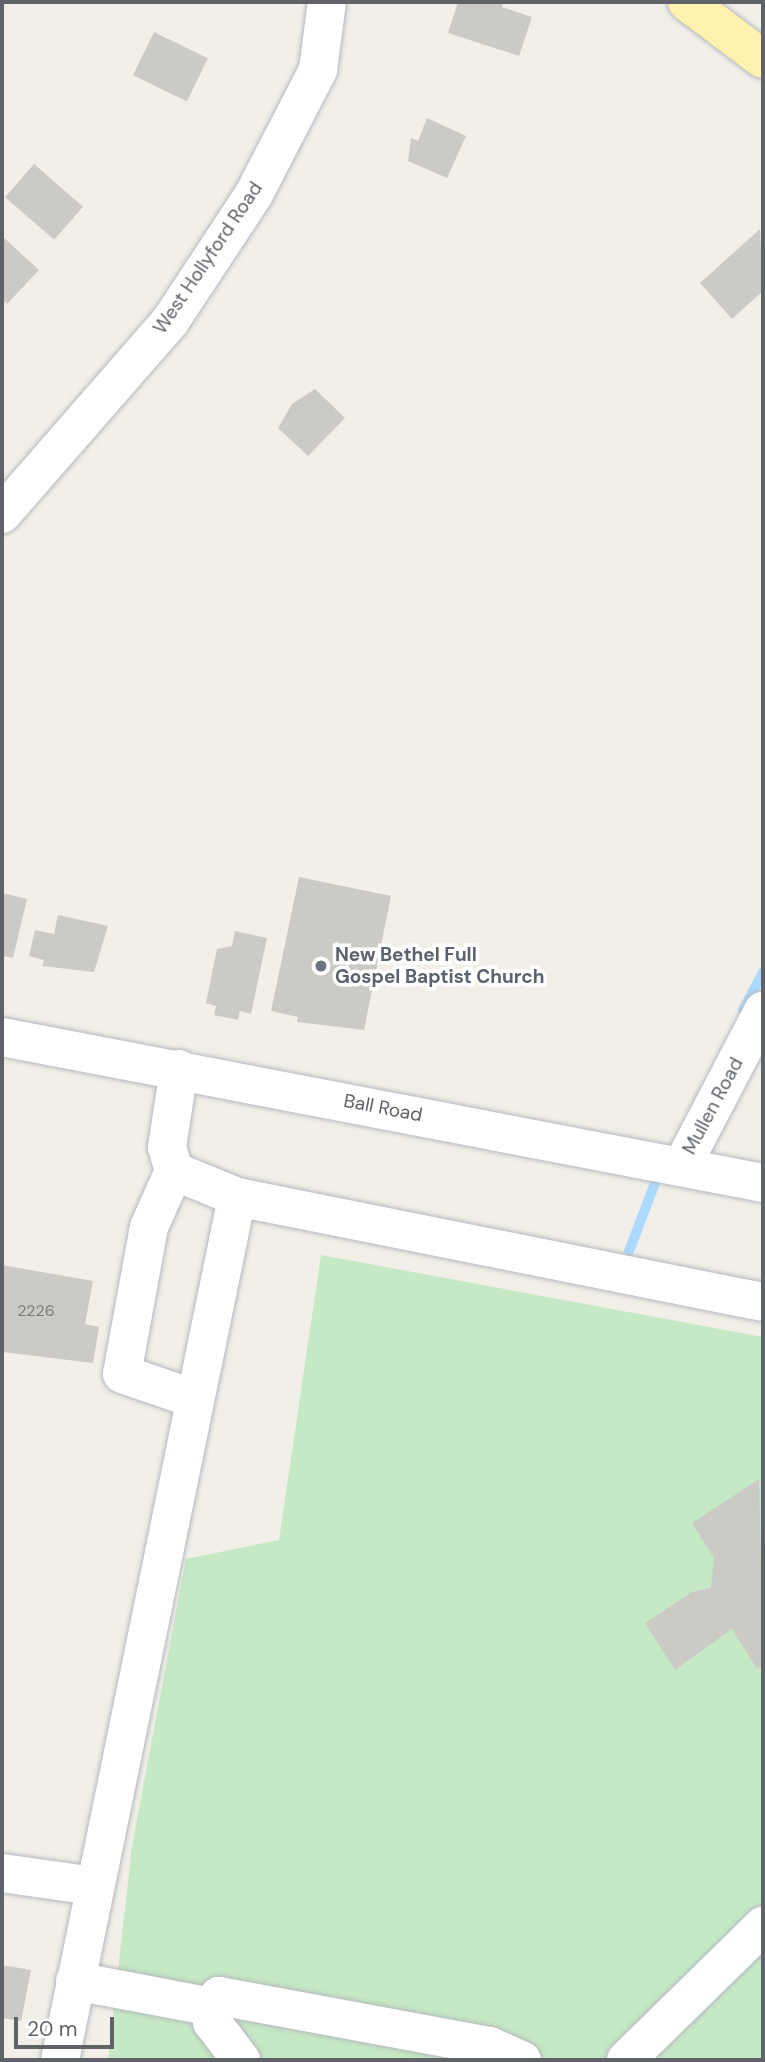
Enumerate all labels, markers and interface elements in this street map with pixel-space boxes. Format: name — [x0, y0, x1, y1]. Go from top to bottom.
street label: West Hollyford Road — [149, 178, 267, 338]
place label: New Bethel Full Gospel Baptist Church — [335, 944, 545, 988]
marker: New Bethel Full Gospel Baptist Church — [313, 958, 329, 974]
street label: Mullen Road — [678, 1054, 748, 1158]
street label: Ball Road — [342, 1089, 424, 1127]
house number: 2226 — [17, 1301, 55, 1321]
scale bar — [18, 2002, 117, 2046]
text: 20 m — [27, 2015, 78, 2043]

